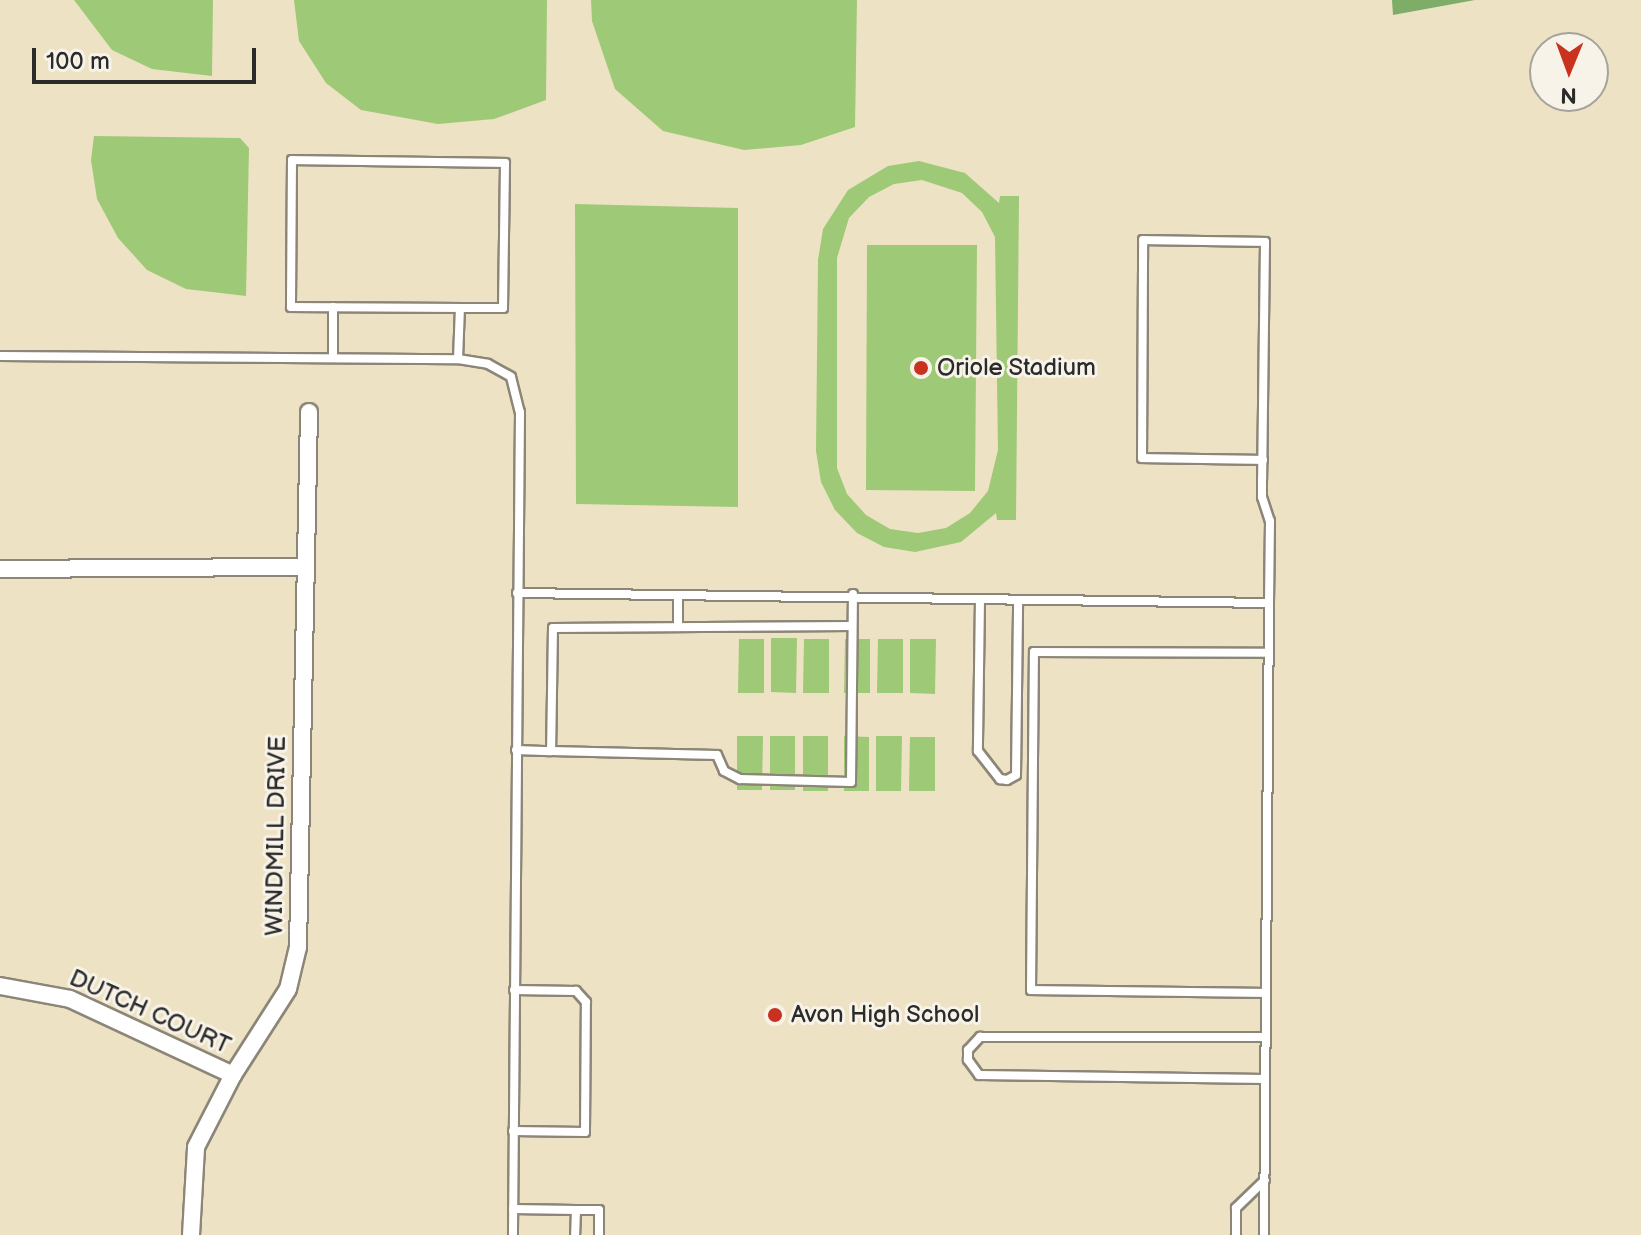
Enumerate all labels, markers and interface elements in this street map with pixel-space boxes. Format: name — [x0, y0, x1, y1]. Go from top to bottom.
scale bar — [36, 32, 260, 82]
north arrow — [1529, 32, 1609, 112]
text: 100 m — [46, 47, 110, 76]
text: N — [1560, 81, 1577, 108]
place label: Oriole Stadium — [937, 354, 1096, 382]
marker: Oriole Stadium — [912, 359, 930, 377]
street label: WINDMILL DRIVE — [260, 736, 292, 936]
street label: DUTCH COURT — [65, 964, 235, 1060]
place label: Avon High School — [791, 1001, 980, 1029]
marker: Avon High School — [766, 1006, 784, 1024]

